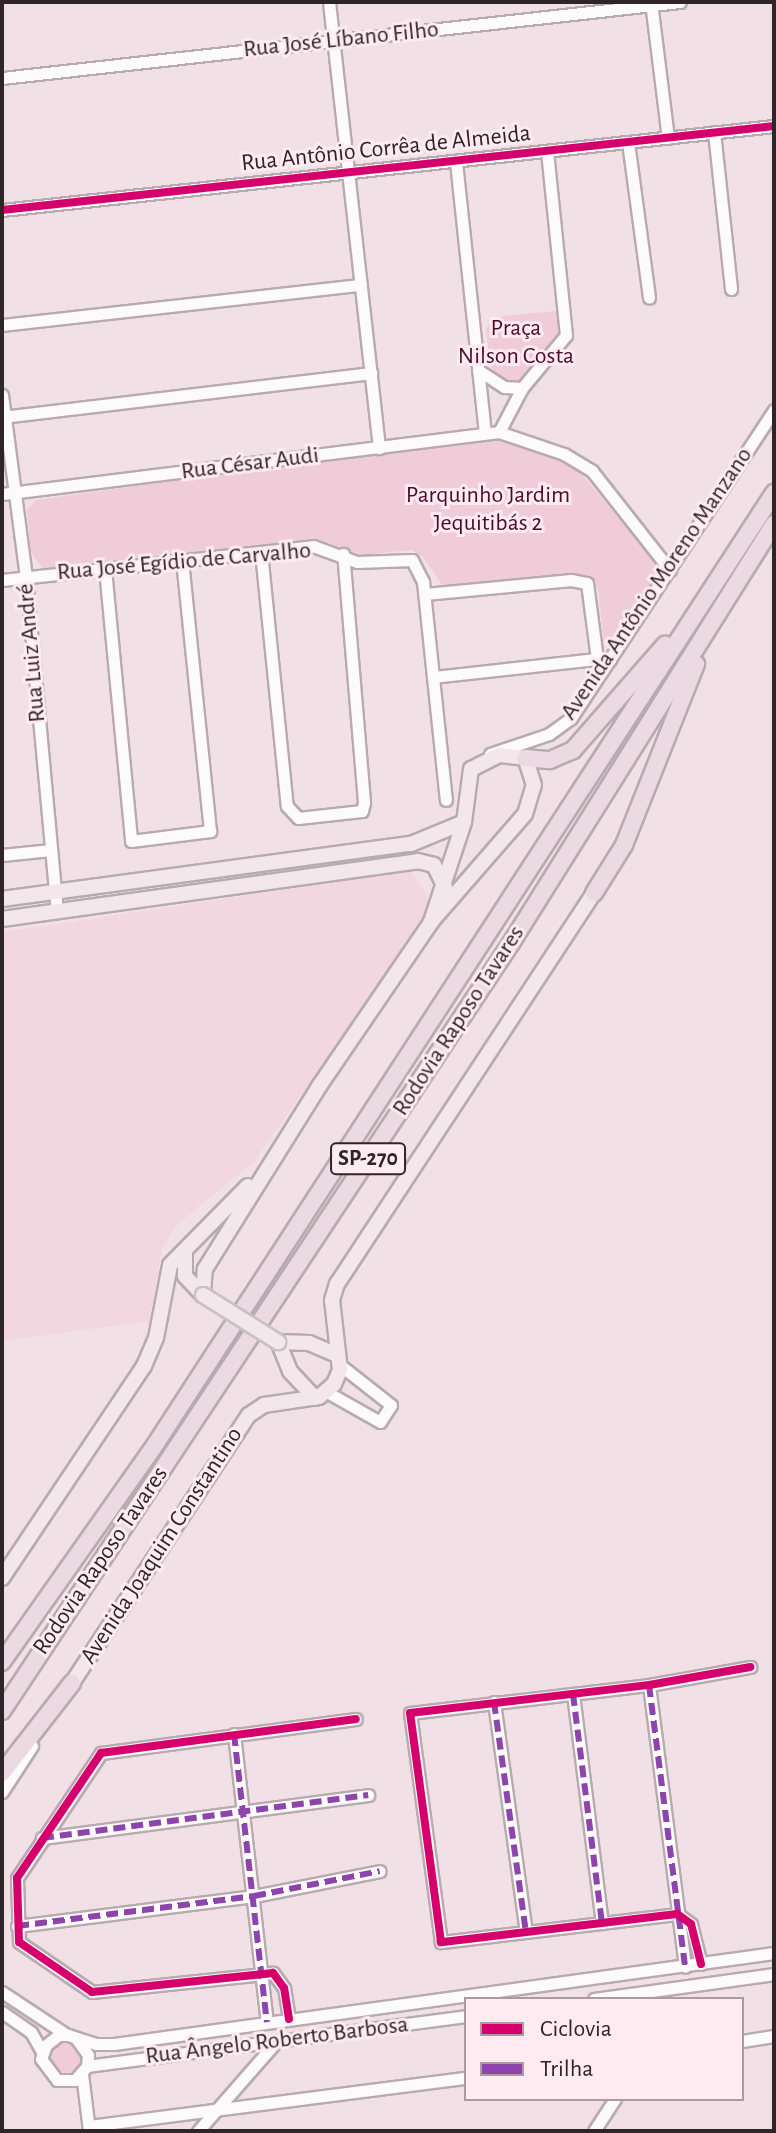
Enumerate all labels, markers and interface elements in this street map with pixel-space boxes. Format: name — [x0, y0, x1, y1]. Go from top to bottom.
street label: Rua José Líbano Filho — [242, 15, 440, 65]
street label: Rua Antônio Corrêa de Almeida — [240, 119, 532, 179]
park label: Praça Nilson Costa — [458, 315, 574, 371]
street label: Rua César Audi — [180, 441, 320, 487]
street label: Avenida Antônio Moreno Manzano — [555, 442, 759, 726]
park label: Parquinho Jardim Jequitibás 2 — [406, 482, 570, 538]
street label: Rua José Egídio de Carvalho — [56, 537, 312, 587]
street label: Rua Luiz André — [12, 582, 52, 724]
street label: Rodovia Raposo Tavares — [387, 921, 531, 1121]
road number: SP-270 — [330, 1141, 406, 1177]
street label: Avenida Joaquim Constantino — [75, 1422, 249, 1670]
street label: Rodovia Raposo Tavares — [27, 1461, 175, 1661]
legend — [464, 1997, 744, 2101]
street label: Rua Ângelo Roberto Barbosa — [144, 2011, 410, 2071]
text: Ciclovia — [540, 2017, 612, 2041]
text: Trilha — [540, 2057, 593, 2081]

